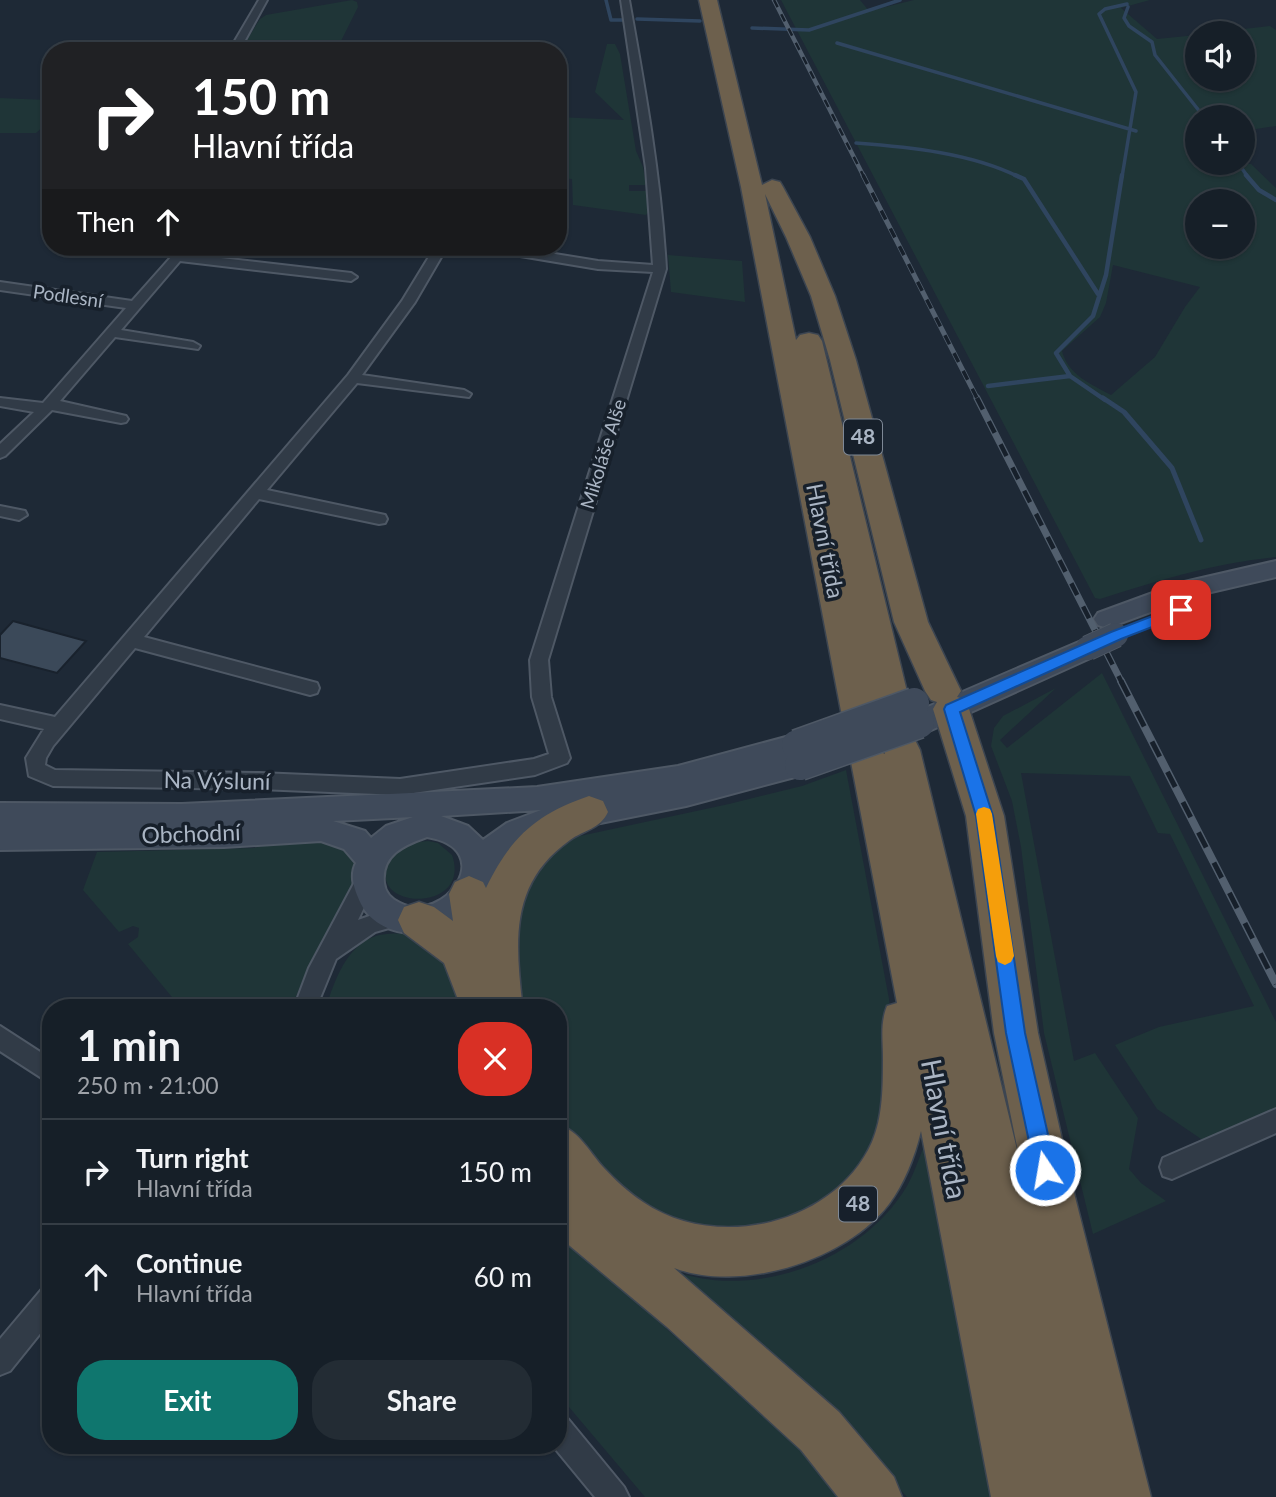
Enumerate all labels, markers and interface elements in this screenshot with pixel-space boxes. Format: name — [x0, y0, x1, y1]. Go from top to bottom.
map controls — [1185, 21, 1255, 259]
button: sound — [1185, 21, 1255, 91]
text: 150 m — [192, 67, 330, 125]
icon: right — [77, 70, 168, 161]
button: + — [1185, 105, 1255, 175]
text: Hlavní třída — [192, 126, 354, 165]
button: − — [1185, 189, 1255, 259]
icon: ahead — [149, 203, 187, 241]
text: Then — [77, 206, 135, 238]
street label: Podlesní — [32, 279, 106, 312]
street label: Mikoláše Alše — [575, 396, 630, 512]
road number: 48 — [844, 420, 882, 454]
street label: Hlavní třída — [801, 481, 851, 601]
pin — [1151, 580, 1211, 640]
icon: arrive — [1162, 591, 1200, 629]
street label: Na Výsluní — [163, 765, 272, 795]
street label: Obchodní — [141, 817, 242, 849]
text: 1 min — [77, 1020, 181, 1070]
button: close — [458, 1022, 532, 1096]
street label: Hlavní třída — [915, 1056, 975, 1202]
text: 250 m · 21:00 — [77, 1071, 219, 1099]
position arrow — [1008, 1133, 1082, 1207]
text: Turn right — [136, 1142, 249, 1174]
icon: right — [77, 1153, 115, 1191]
text: 150 m — [459, 1156, 532, 1188]
text: Hlavní třída — [136, 1174, 253, 1202]
road number: 48 — [839, 1186, 877, 1222]
text: Continue — [136, 1247, 242, 1279]
icon: ahead — [77, 1258, 115, 1296]
text: 60 m — [474, 1261, 532, 1293]
text: Hlavní třída — [136, 1279, 253, 1307]
button: Exit — [77, 1360, 298, 1440]
button: Share — [312, 1360, 532, 1440]

